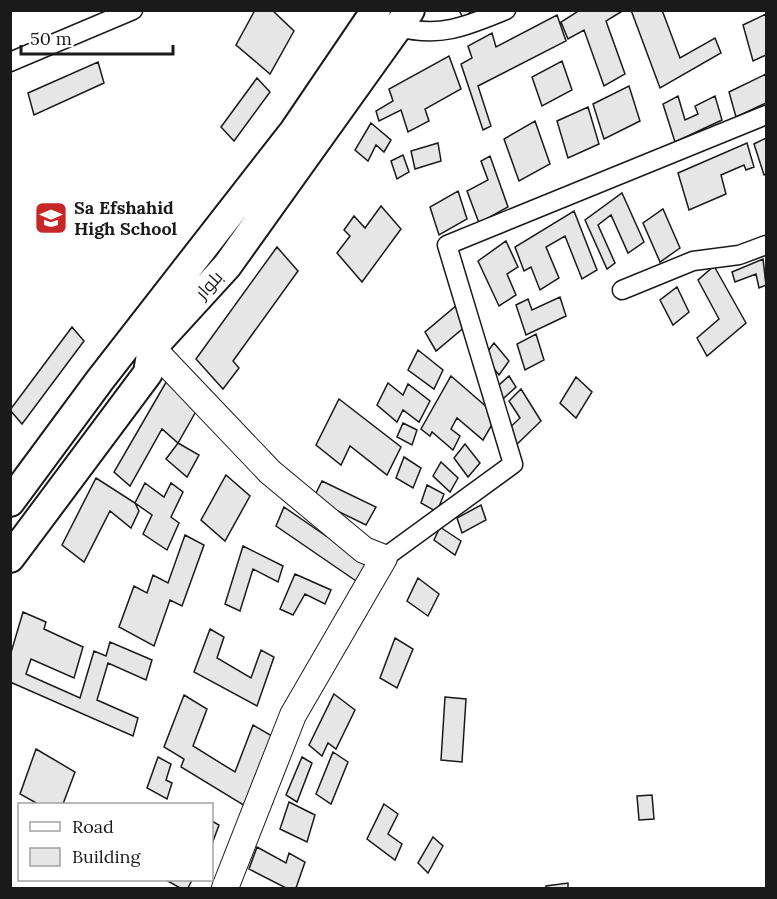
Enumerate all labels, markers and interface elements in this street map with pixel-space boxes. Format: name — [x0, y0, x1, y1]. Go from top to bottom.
scale bar — [21, 18, 172, 56]
text: 50 m — [30, 27, 72, 50]
place label: Sa Efshahid High School — [74, 196, 178, 240]
school or university icon: Sa Efshahid High School — [33, 200, 69, 236]
street label: بلوار — [189, 266, 227, 304]
legend — [18, 803, 213, 881]
text: Road — [72, 815, 114, 838]
text: Building — [72, 845, 142, 868]

